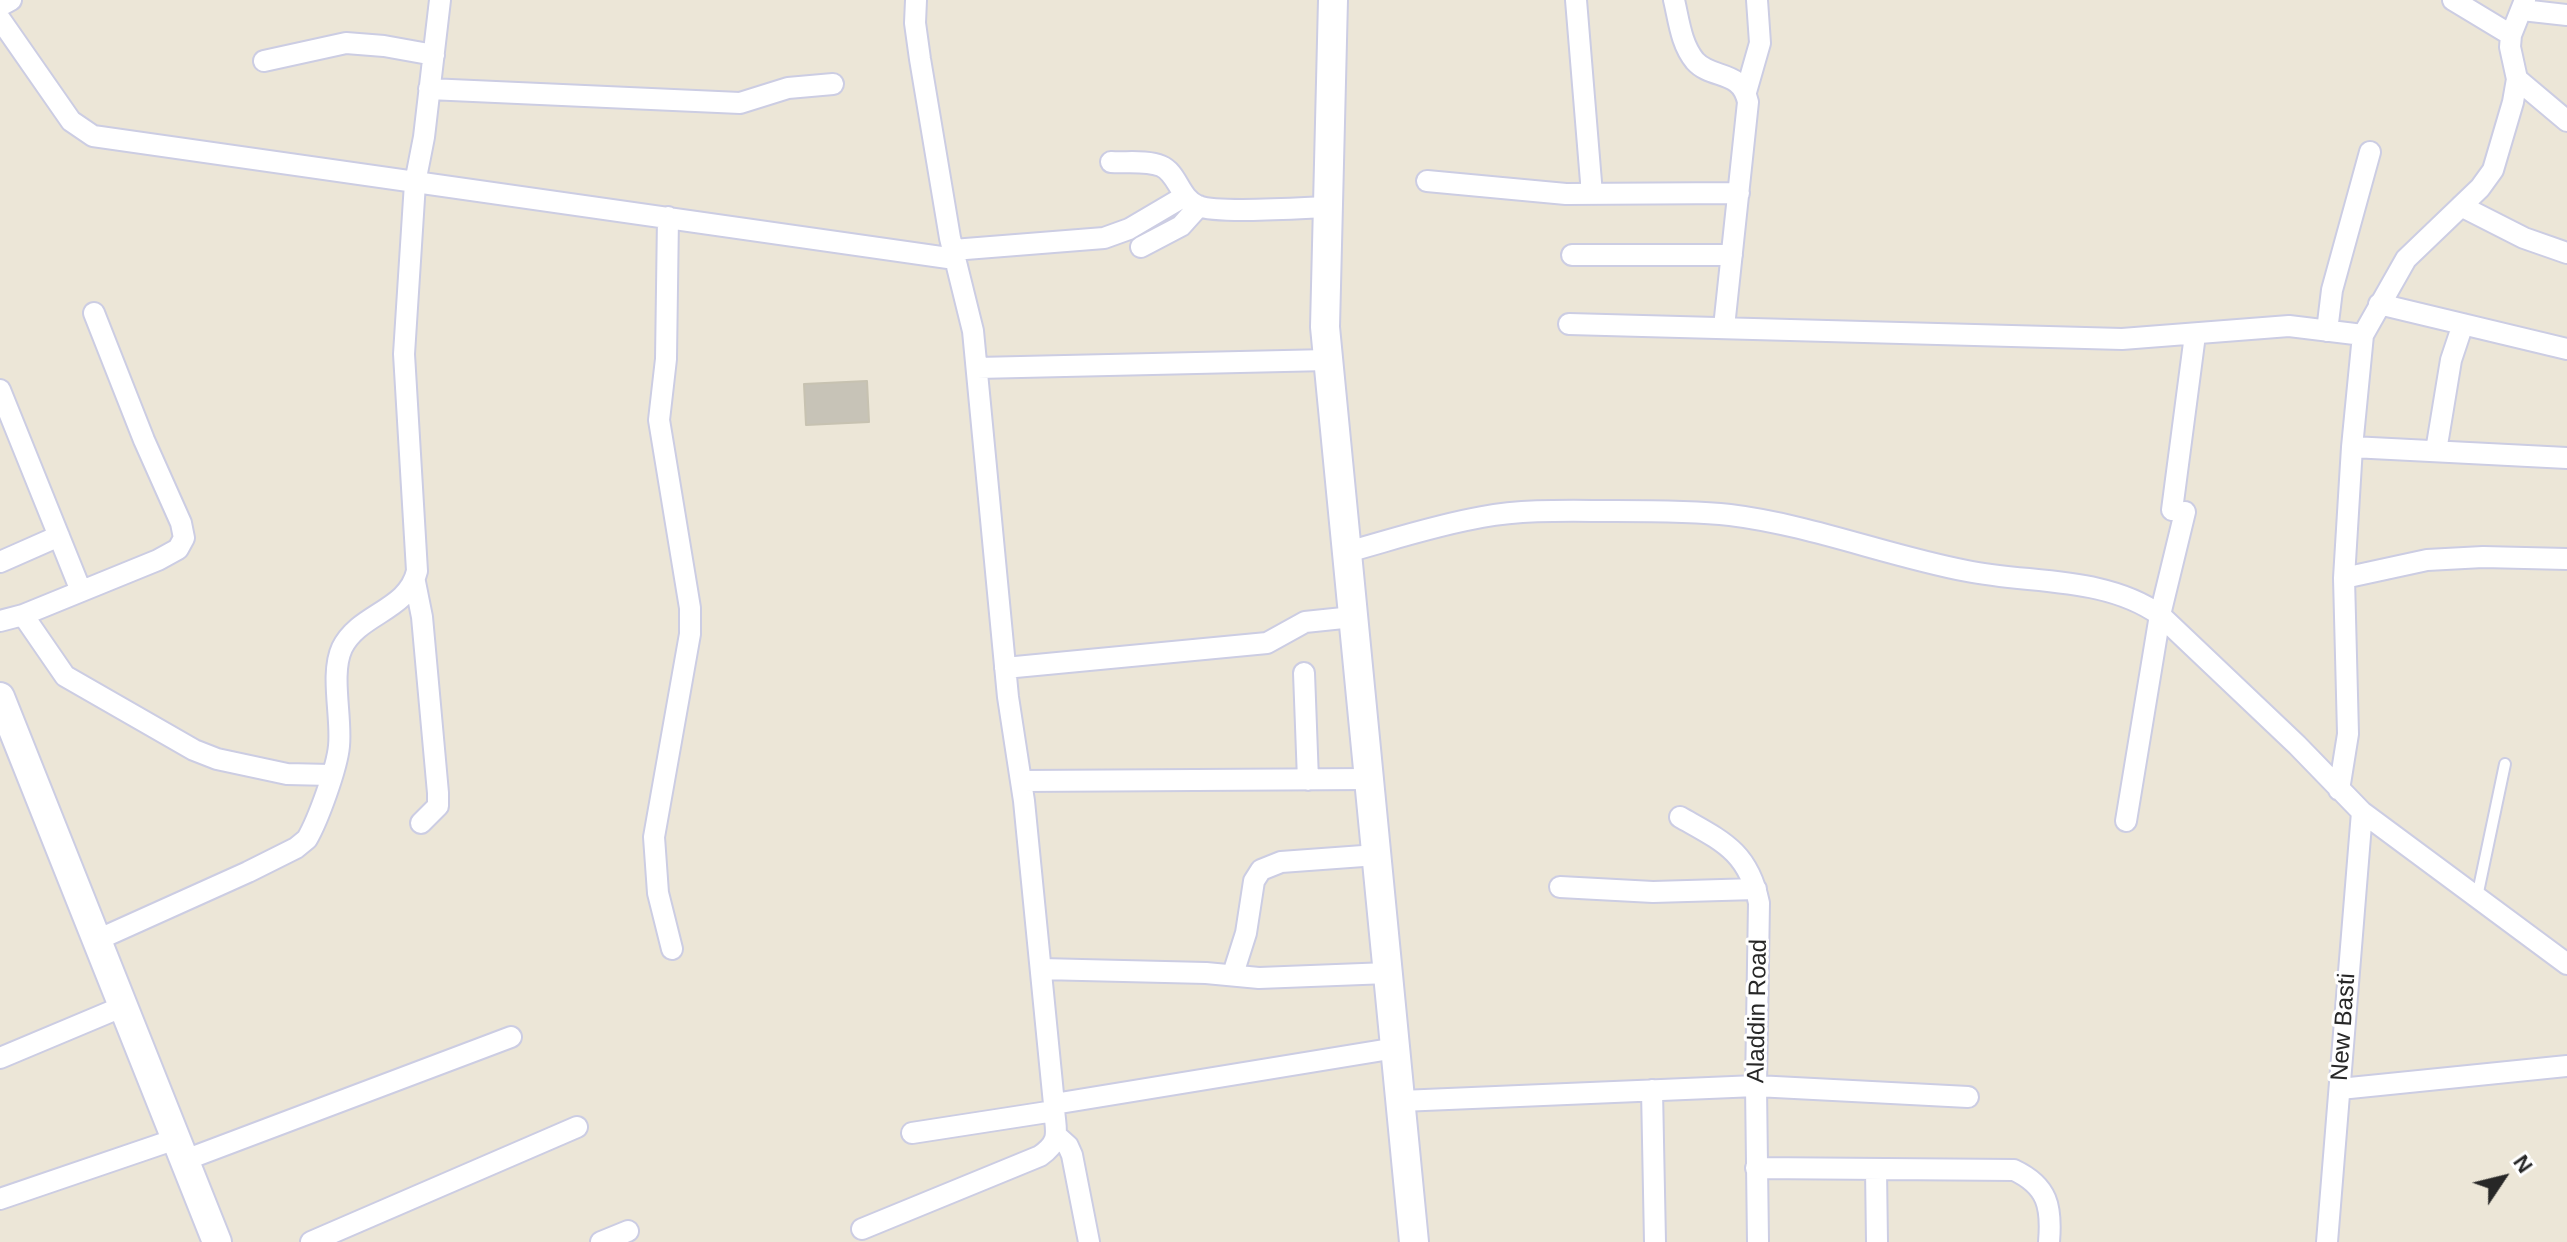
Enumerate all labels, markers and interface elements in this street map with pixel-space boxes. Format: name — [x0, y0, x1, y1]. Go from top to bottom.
street label: Aladdin Road — [1742, 939, 1774, 1083]
street label: New Basti — [2326, 972, 2362, 1082]
north arrow — [2463, 1138, 2543, 1218]
text: N — [2508, 1150, 2538, 1178]

